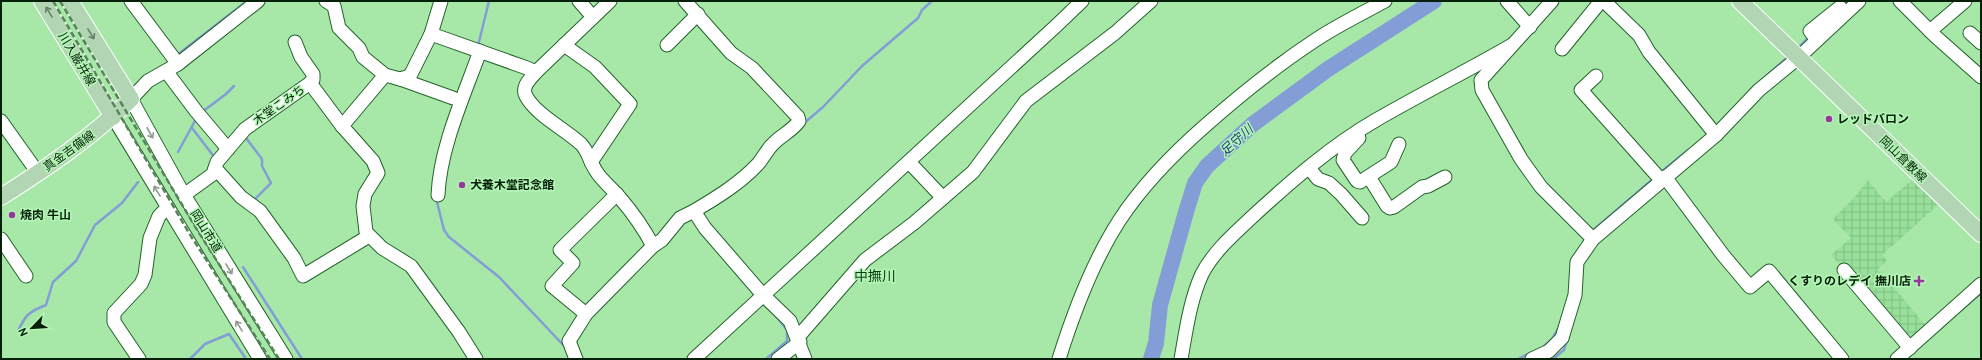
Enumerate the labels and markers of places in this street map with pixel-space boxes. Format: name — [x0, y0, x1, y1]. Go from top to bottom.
place label: レッドバロン — [1837, 112, 1909, 128]
marker: レッドバロン — [1824, 114, 1834, 124]
place label: 犬養木堂記念館 — [470, 178, 554, 194]
marker: 犬養木堂記念館 — [457, 180, 467, 190]
place label: 焼肉 牛山 — [20, 208, 71, 224]
marker: 焼肉 牛山 — [7, 210, 17, 220]
place label: くすりのレデイ 撫川店 — [1788, 274, 1911, 290]
marker: くすりのレデイ 撫川店 — [1914, 276, 1924, 286]

